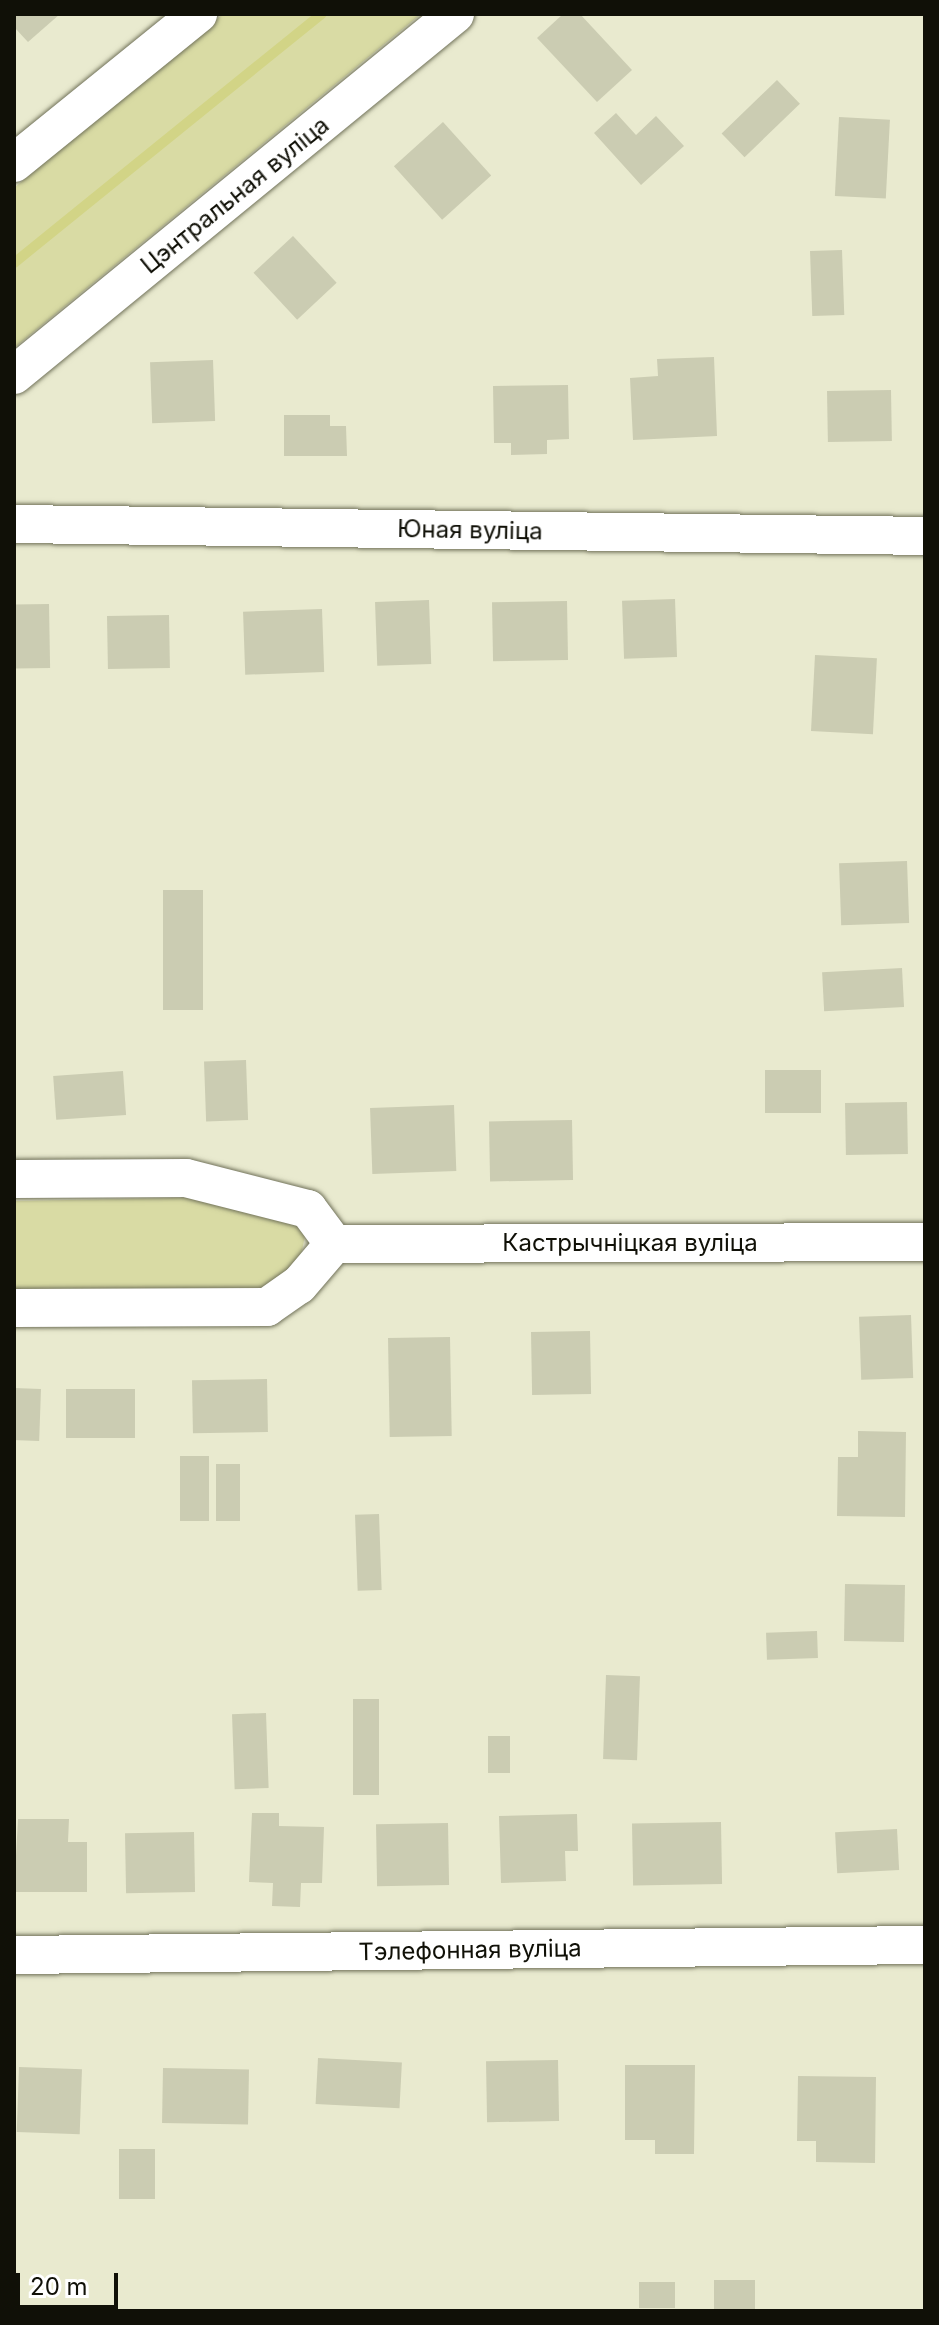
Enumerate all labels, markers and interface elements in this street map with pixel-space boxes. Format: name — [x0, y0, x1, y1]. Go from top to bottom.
street label: Цэнтральная вуліца — [135, 110, 335, 280]
street label: Юная вуліца — [397, 514, 543, 546]
street label: Кастрычніцкая вуліца — [502, 1229, 758, 1257]
street label: Тэлефонная вуліца — [358, 1934, 582, 1966]
scale bar — [20, 2257, 122, 2307]
text: 20 m — [30, 2272, 88, 2301]

